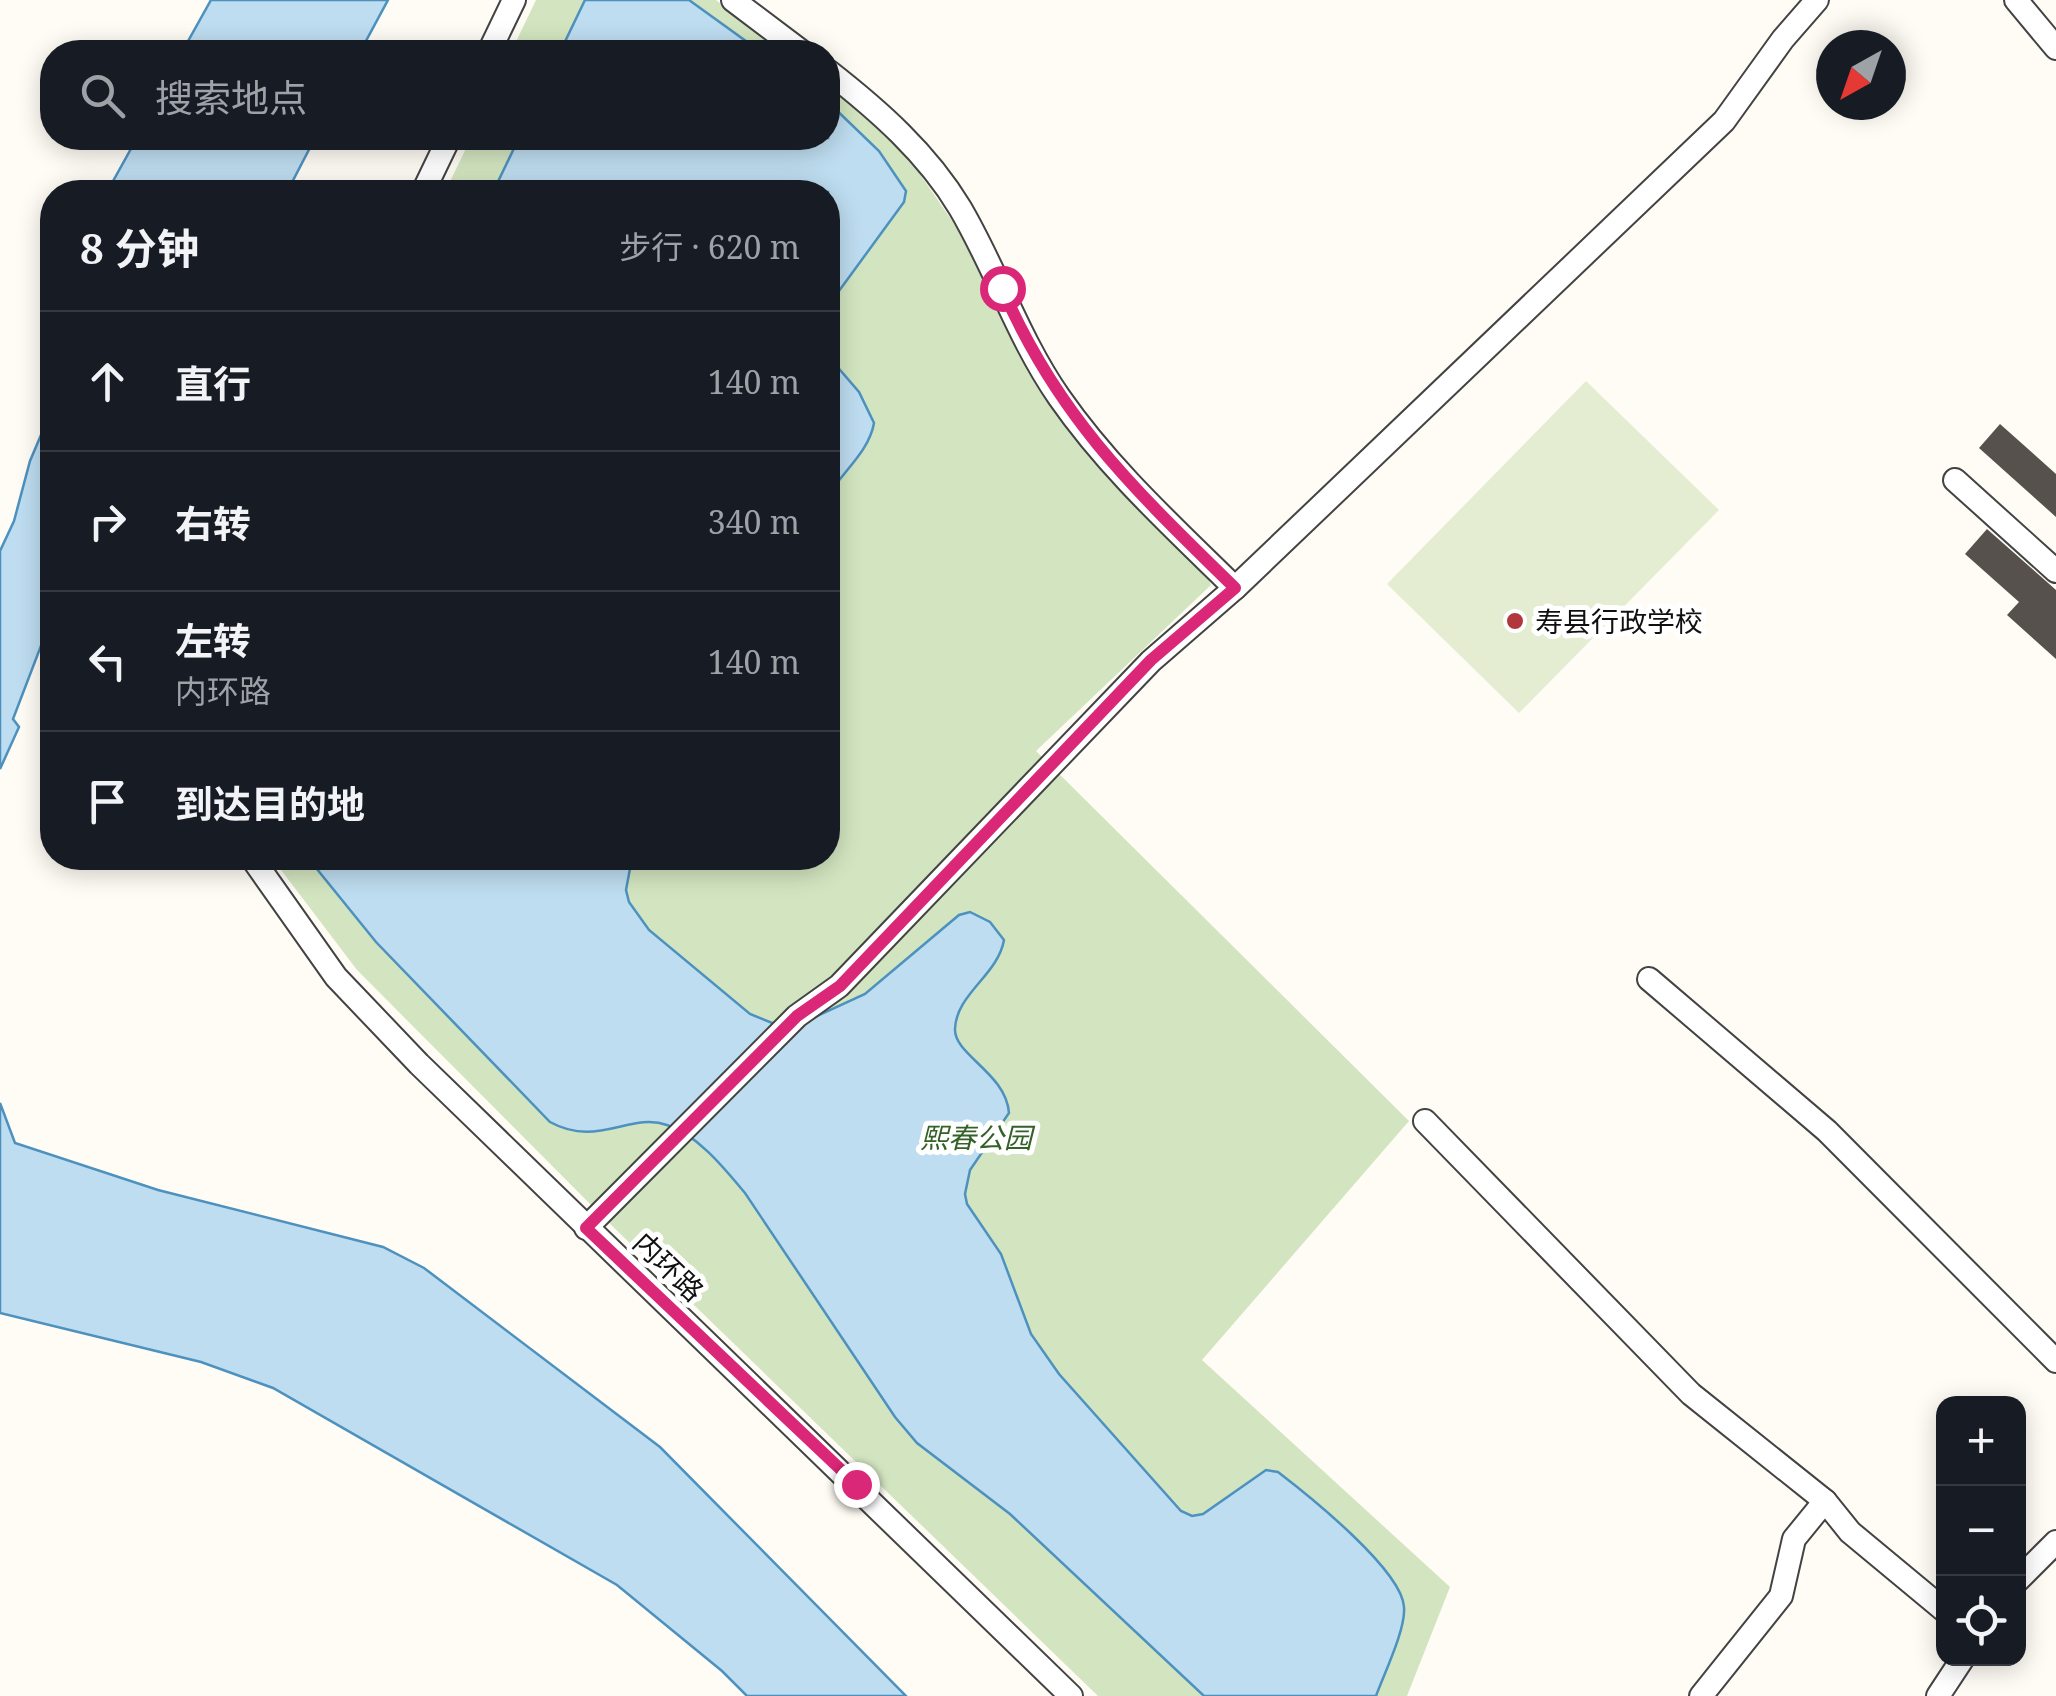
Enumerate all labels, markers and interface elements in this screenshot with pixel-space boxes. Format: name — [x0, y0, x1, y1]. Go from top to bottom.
north arrow — [1816, 30, 1906, 120]
search box — [40, 40, 840, 150]
icon: search — [75, 68, 130, 123]
text: 搜索地点 — [155, 71, 307, 123]
text: 8 分钟 — [80, 219, 199, 276]
text: 步行 · 620 m — [619, 225, 800, 268]
route start — [980, 266, 1026, 312]
icon: ahead — [80, 354, 135, 409]
text: 直行 — [175, 357, 251, 409]
text: 140 m — [708, 360, 800, 403]
icon: right — [80, 494, 135, 549]
text: 右转 — [175, 497, 251, 549]
text: 340 m — [708, 500, 800, 543]
place label: 寿县行政学校 — [1535, 602, 1703, 640]
marker: 寿县行政学校 — [1504, 610, 1526, 632]
text: 左转 — [175, 614, 251, 666]
icon: left — [80, 634, 135, 689]
text: 140 m — [708, 640, 800, 683]
text: 内环路 — [175, 669, 271, 712]
icon: arrive — [80, 774, 135, 829]
text: 到达目的地 — [175, 777, 365, 829]
park label: 熙春公园 — [920, 1118, 1036, 1156]
street label: 内环路 — [626, 1223, 712, 1309]
map controls — [1936, 1396, 2026, 1666]
button: + — [1936, 1396, 2026, 1486]
route end — [834, 1462, 880, 1508]
button: − — [1936, 1486, 2026, 1576]
button: locate — [1936, 1576, 2026, 1666]

